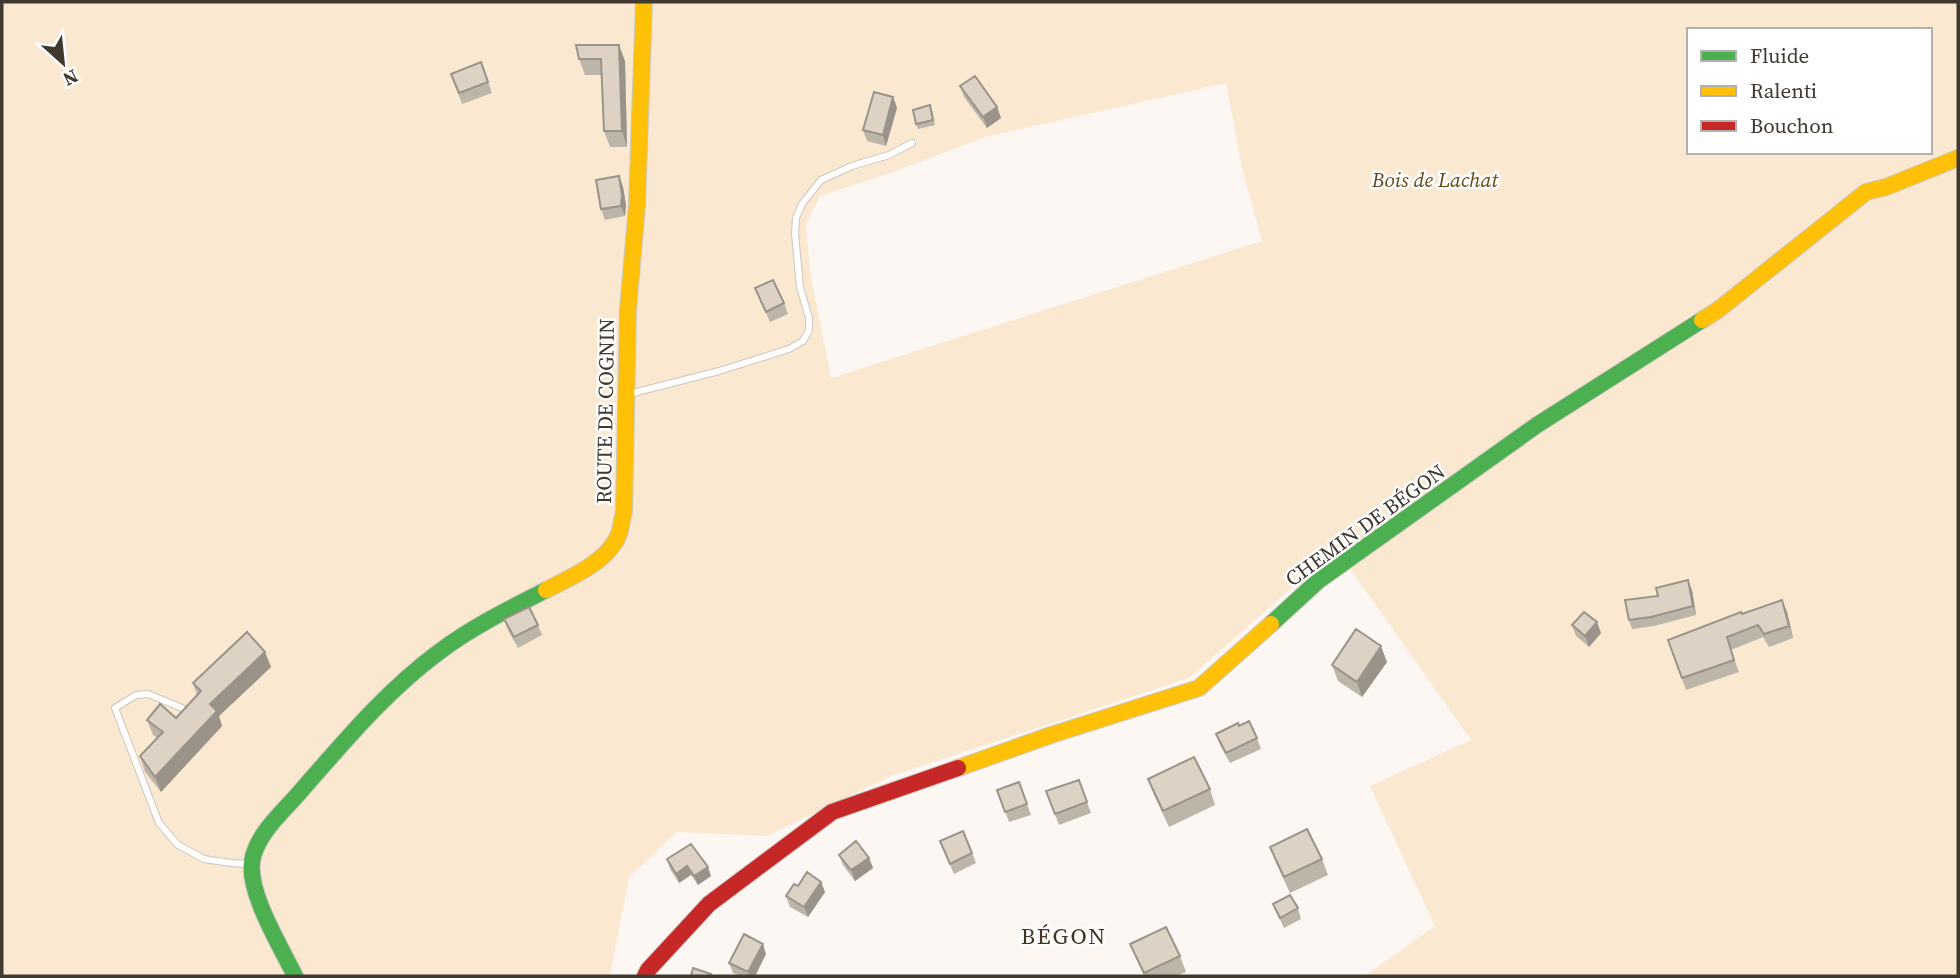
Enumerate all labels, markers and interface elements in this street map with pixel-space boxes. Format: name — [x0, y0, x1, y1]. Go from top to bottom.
north arrow — [28, 28, 98, 98]
legend — [1687, 28, 1932, 154]
text: Fluide — [1750, 41, 1809, 70]
text: N — [59, 63, 83, 93]
text: Ralenti — [1750, 76, 1817, 105]
text: Bouchon — [1750, 111, 1834, 140]
park label: Bois de Lachat — [1371, 165, 1499, 194]
street label: ROUTE DE COGNIN — [589, 318, 621, 504]
street label: CHEMIN DE BÉGON — [1279, 457, 1451, 593]
district label: BÉGON — [1021, 920, 1107, 952]

